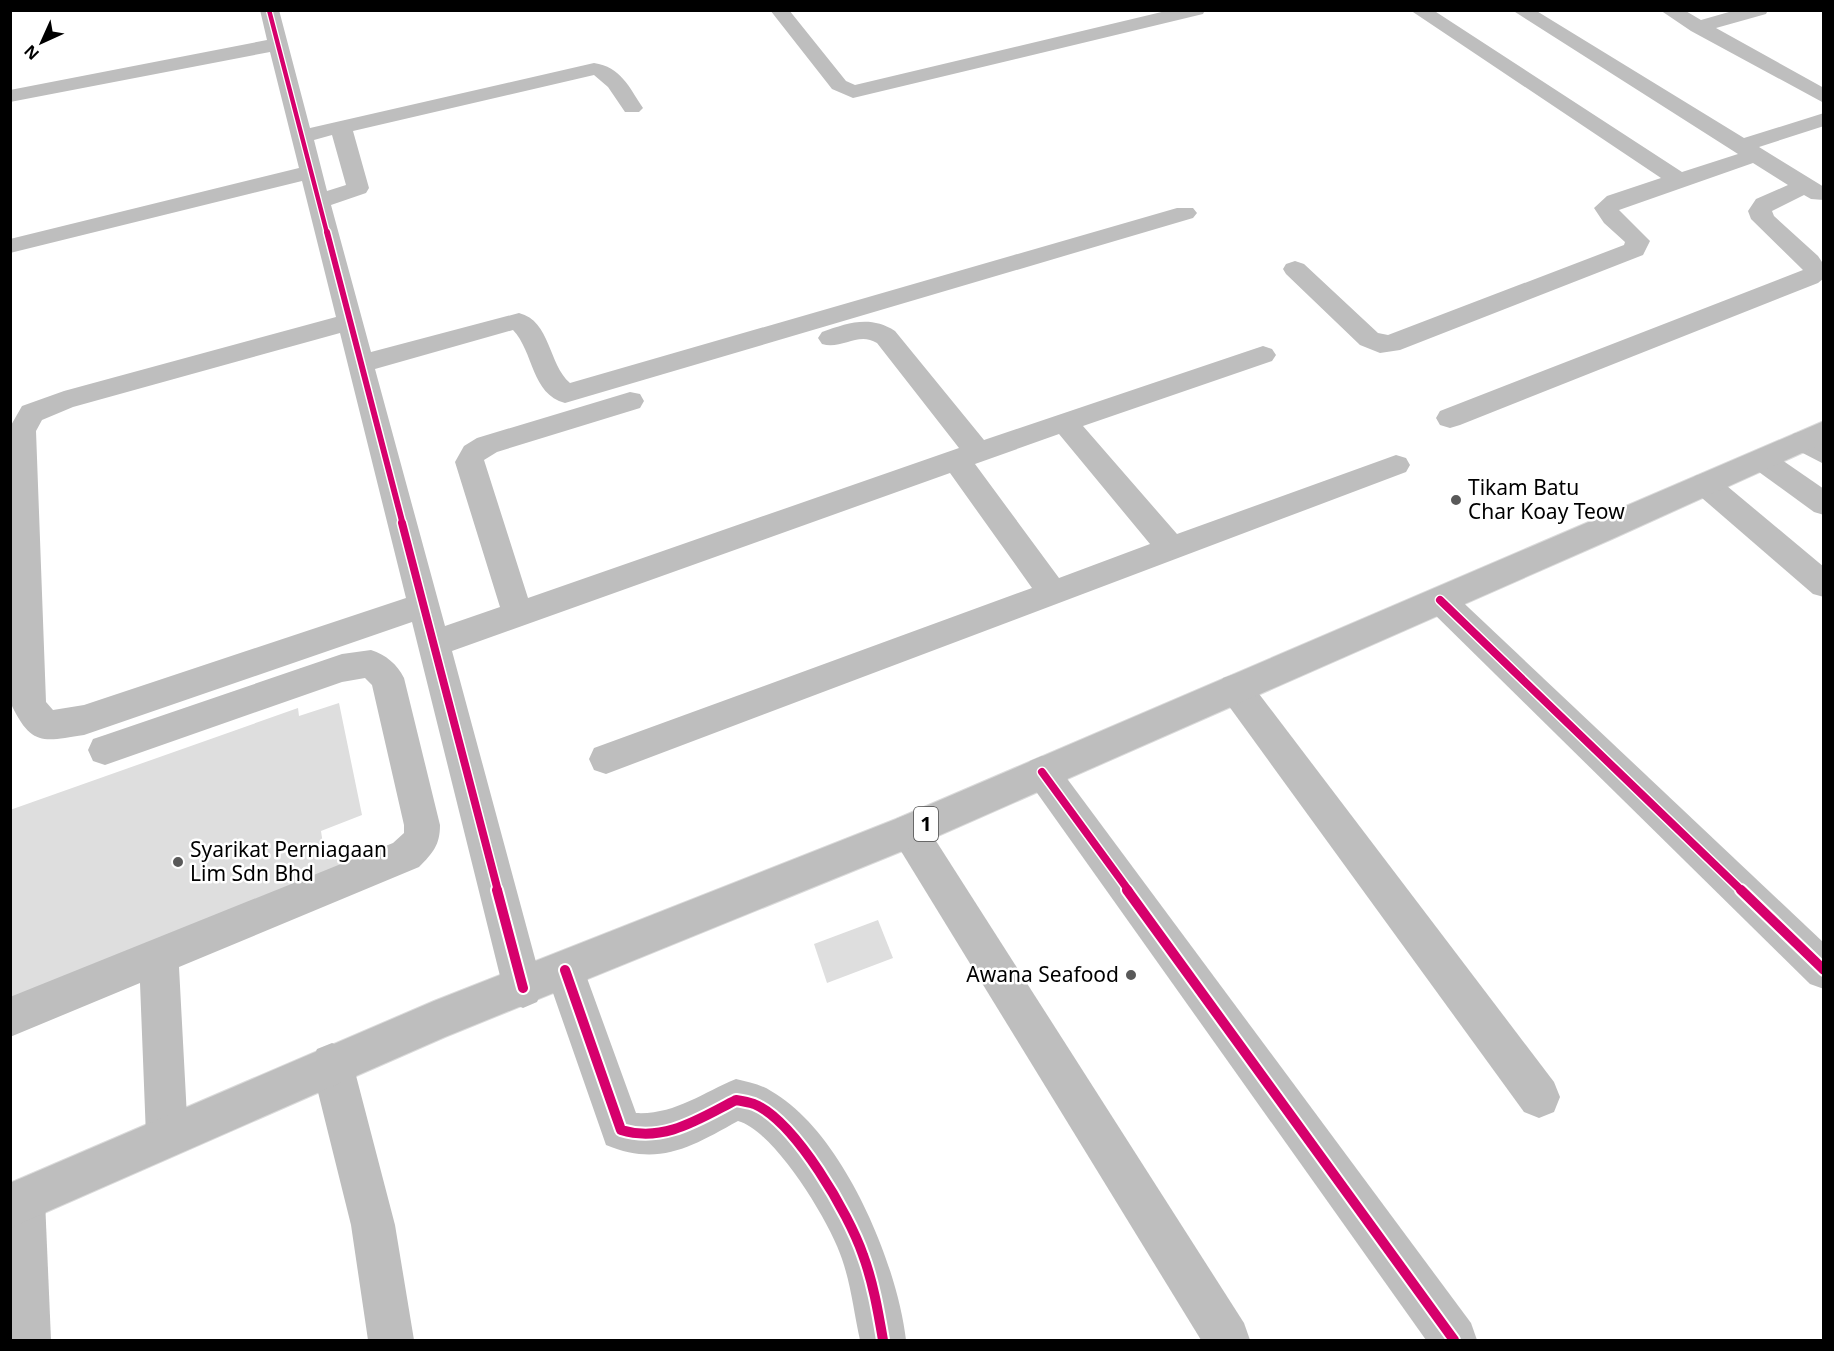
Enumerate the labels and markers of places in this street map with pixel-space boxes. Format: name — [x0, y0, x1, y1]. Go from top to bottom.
place label: Tikam Batu Char Koay Teow — [1468, 473, 1625, 525]
marker: Tikam Batu Char Koay Teow — [1449, 493, 1463, 507]
place label: Syarikat Perniagaan Lim Sdn Bhd — [190, 835, 387, 887]
marker: Syarikat Perniagaan Lim Sdn Bhd — [171, 855, 185, 869]
place label: Awana Seafood — [966, 960, 1119, 988]
marker: Awana Seafood — [1124, 968, 1138, 982]

